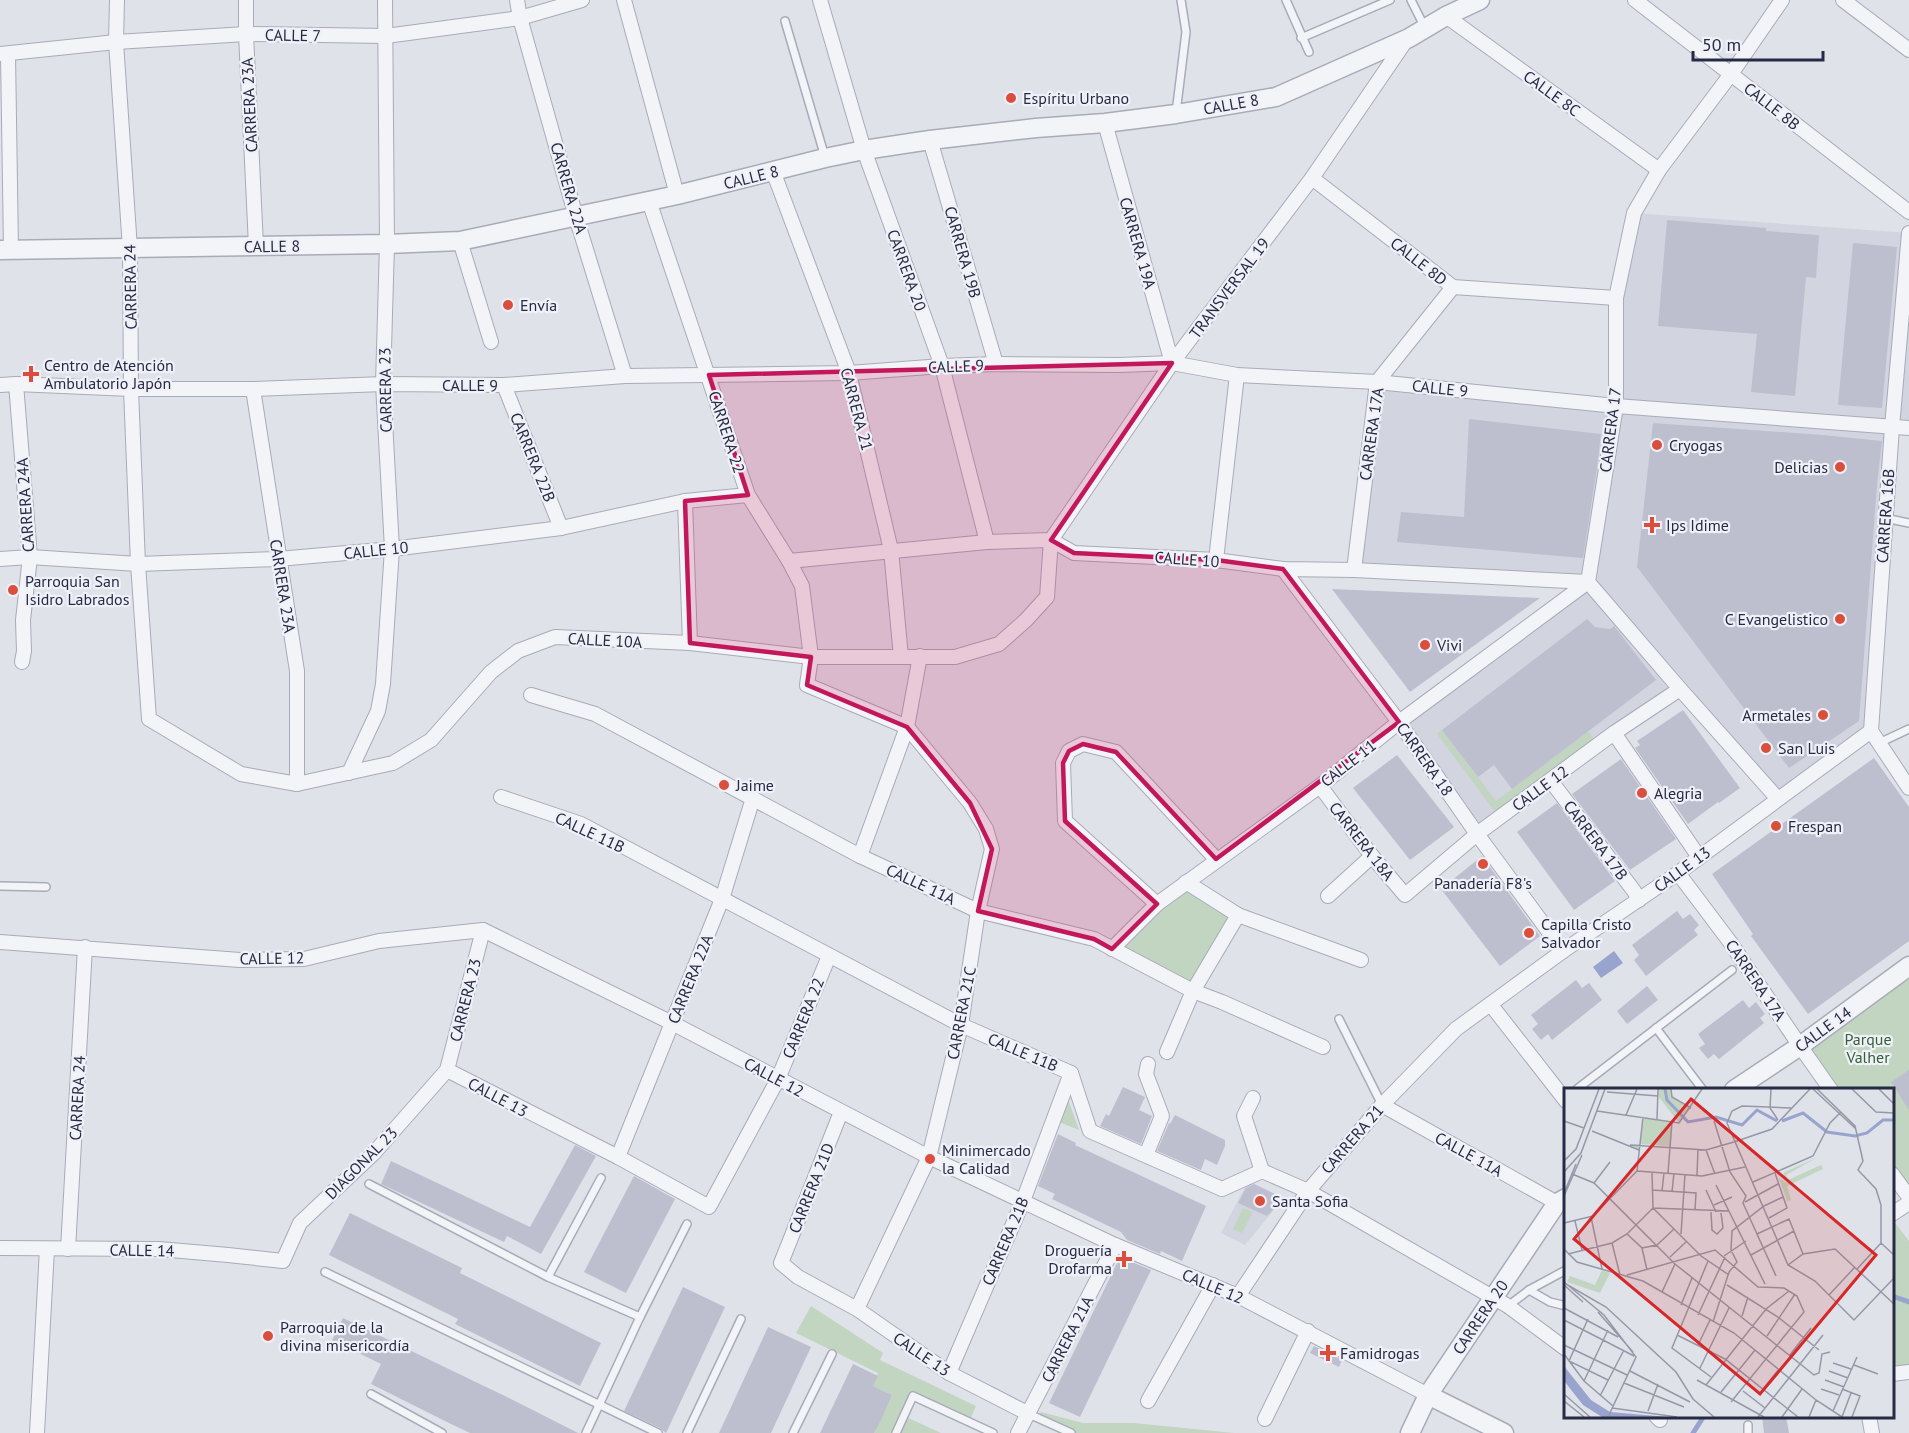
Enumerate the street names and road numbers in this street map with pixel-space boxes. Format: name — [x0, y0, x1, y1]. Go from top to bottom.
street label: CALLE 7 — [265, 25, 321, 45]
street label: CARRERA 23A — [237, 57, 261, 153]
street label: CALLE 8C — [1520, 66, 1584, 120]
street label: CALLE 8B — [1740, 78, 1804, 134]
street label: CALLE 8 — [1202, 89, 1260, 119]
street label: CARRERA 22A — [546, 140, 592, 237]
street label: CALLE 8 — [721, 161, 781, 193]
street label: CARRERA 19A — [1115, 195, 1161, 292]
street label: CARRERA 19B — [940, 204, 986, 300]
street label: CARRERA 20 — [883, 227, 931, 314]
street label: CALLE 8D — [1387, 233, 1451, 289]
street label: TRANSVERSAL 19 — [1185, 234, 1273, 342]
street label: CALLE 8 — [244, 236, 300, 256]
street label: CARRERA 24 — [119, 244, 141, 330]
street label: CARRERA 23 — [374, 347, 396, 433]
street label: CALLE 9 — [928, 355, 984, 377]
street label: CARRERA 21 — [836, 365, 878, 453]
street label: CALLE 9 — [442, 375, 498, 395]
street label: CALLE 9 — [1411, 375, 1469, 401]
street label: CARRERA 17A — [1355, 386, 1388, 482]
street label: CARRERA 17 — [1595, 387, 1625, 473]
street label: CARRERA 22 — [704, 388, 750, 476]
street label: CARRERA 22B — [506, 409, 560, 505]
street label: CARRERA 24A — [12, 457, 38, 553]
street label: CARRERA 16B — [1872, 468, 1898, 564]
street label: CALLE 10 — [343, 537, 410, 563]
street label: CARRERA 23A — [266, 538, 300, 635]
street label: CALLE 10 — [1154, 547, 1220, 571]
street label: CALLE 10A — [567, 628, 643, 652]
street label: CARRERA 18 — [1392, 718, 1458, 800]
street label: CALLE 11 — [1316, 735, 1380, 791]
street label: CALLE 12 — [1508, 761, 1572, 815]
street label: CARRERA 17B — [1560, 796, 1632, 884]
street label: CARRERA 18A — [1325, 798, 1399, 885]
street label: CALLE 11B — [552, 807, 628, 857]
street label: CALLE 13 — [1650, 842, 1714, 896]
street label: CALLE 11A — [883, 859, 959, 909]
street label: CARRERA 22A — [663, 931, 717, 1027]
street label: CARRERA 17A — [1722, 936, 1791, 1025]
street label: CALLE 12 — [239, 947, 305, 969]
street label: CARRERA 23 — [445, 956, 485, 1044]
street label: CARRERA 21C — [942, 965, 980, 1061]
street label: CARRERA 22 — [778, 975, 828, 1061]
street label: CALLE 14 — [1791, 1002, 1855, 1056]
street label: CALLE 11B — [985, 1028, 1061, 1076]
street label: CALLE 12 — [741, 1053, 807, 1101]
street label: CARRERA 24 — [65, 1055, 89, 1141]
street label: CALLE 13 — [465, 1073, 531, 1121]
street label: CARRERA 21 — [1317, 1100, 1387, 1178]
street label: DIAGONAL 23 — [321, 1123, 401, 1203]
street label: CALLE 11A — [1432, 1127, 1507, 1181]
street label: CARRERA 21D — [784, 1140, 838, 1236]
street label: CARRERA 21B — [977, 1194, 1033, 1288]
street label: CALLE 14 — [109, 1239, 175, 1261]
street label: CALLE 12 — [1179, 1264, 1247, 1308]
street label: CARRERA 20 — [1448, 1276, 1512, 1358]
street label: CARRERA 21A — [1037, 1292, 1098, 1386]
street label: CALLE 13 — [890, 1328, 954, 1380]

